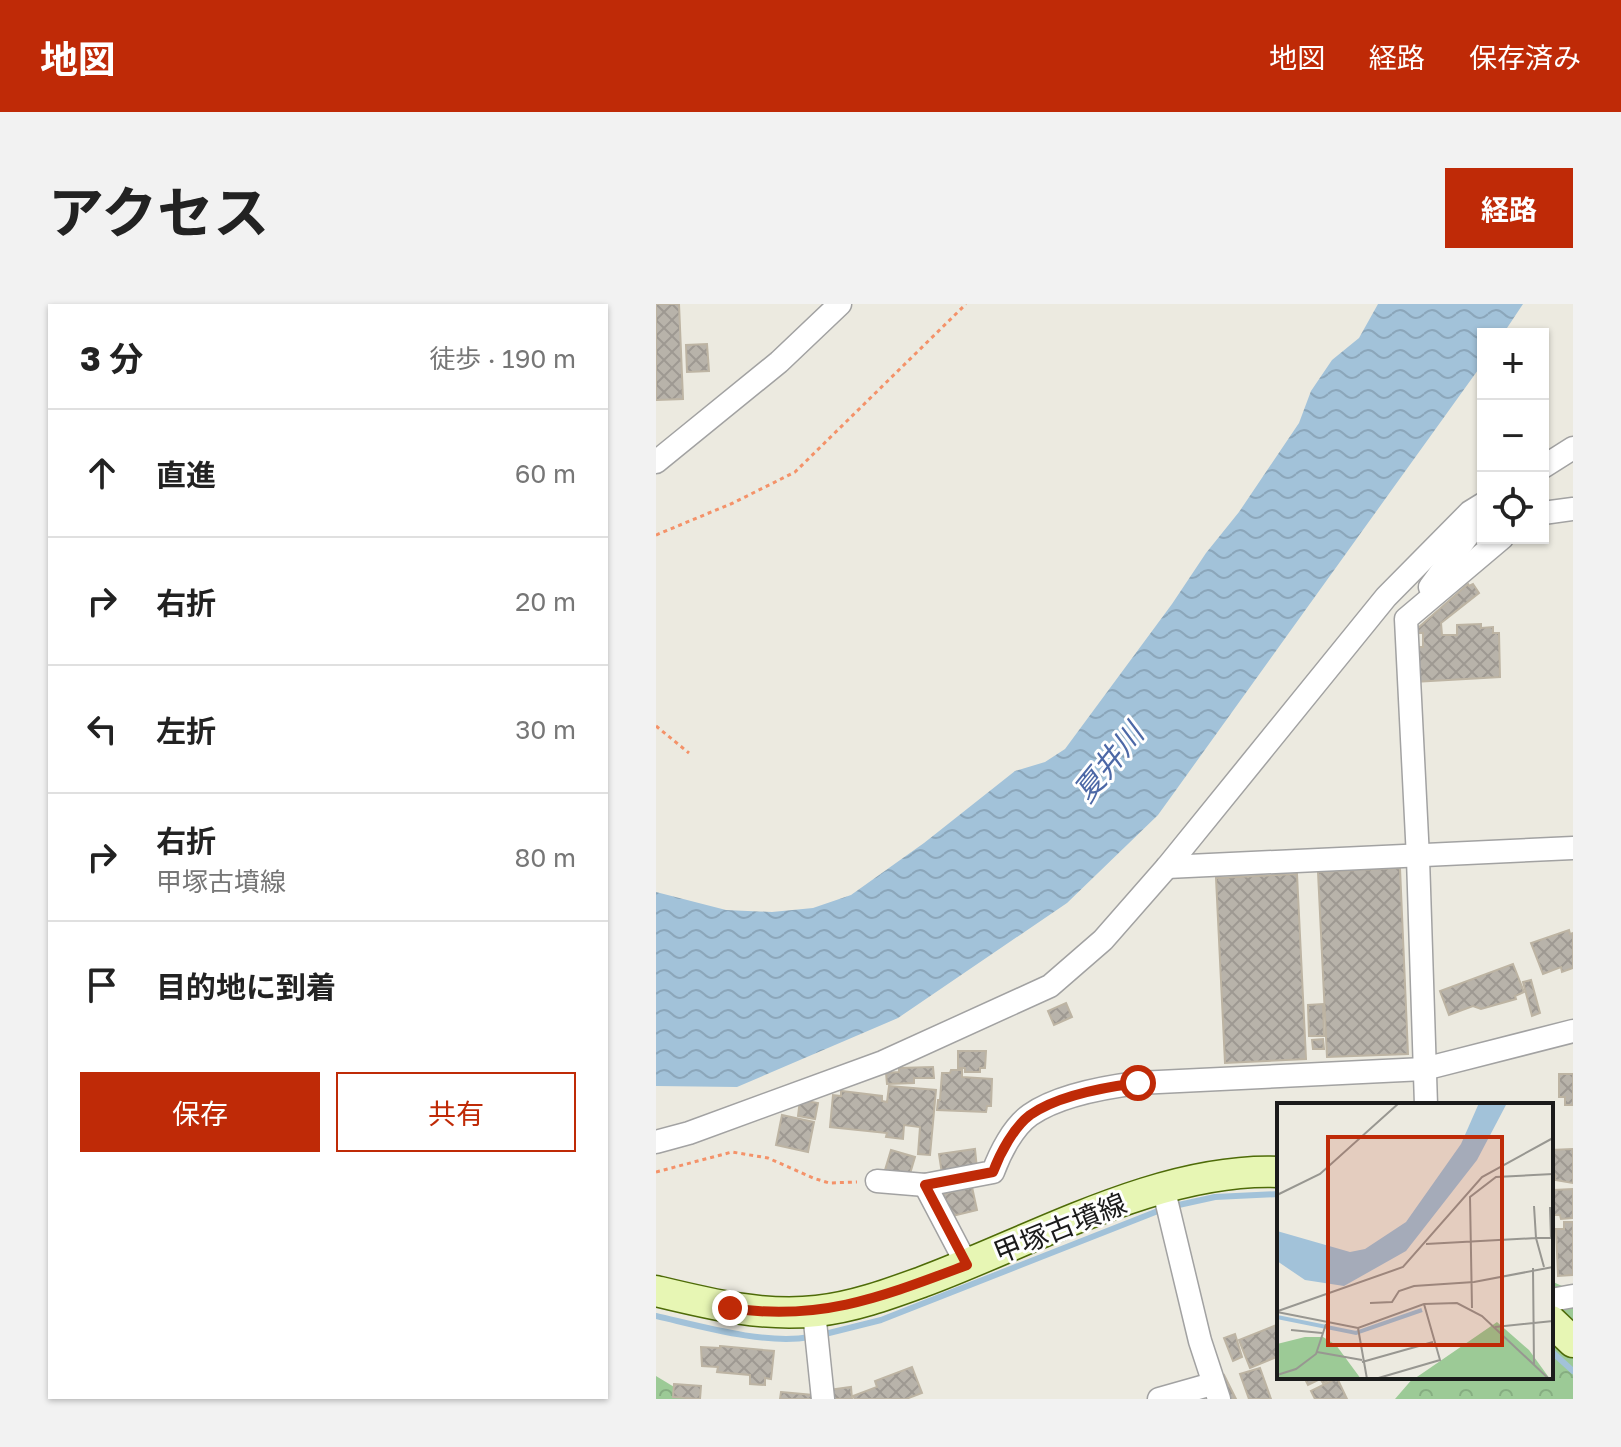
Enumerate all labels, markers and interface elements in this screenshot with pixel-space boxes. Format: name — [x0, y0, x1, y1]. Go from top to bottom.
text: 地図 — [40, 36, 116, 81]
text: 地図 — [1269, 41, 1325, 74]
text: 経路 — [1369, 41, 1425, 74]
text: 保存済み — [1469, 41, 1581, 74]
button: 経路 — [1445, 168, 1573, 248]
text: アクセス — [48, 178, 269, 245]
map controls — [1477, 328, 1549, 544]
button: + — [1477, 328, 1549, 400]
text: 3 分 — [80, 338, 143, 378]
text: 徒歩 · 190 m — [429, 343, 576, 374]
button: − — [1477, 400, 1549, 472]
icon: ahead — [80, 451, 124, 495]
text: 直進 — [156, 457, 216, 493]
text: 60 m — [515, 458, 576, 489]
button: locate — [1477, 472, 1549, 544]
icon: right — [80, 579, 124, 623]
text: 右折 — [156, 585, 216, 621]
text: 20 m — [515, 586, 576, 617]
icon: left — [80, 707, 124, 751]
text: 左折 — [156, 713, 216, 749]
text: 30 m — [515, 714, 576, 745]
water label: 夏井川 — [1066, 714, 1152, 809]
text: 右折 — [156, 823, 216, 859]
icon: right — [80, 835, 124, 879]
text: 80 m — [515, 842, 576, 873]
text: 甲塚古墳線 — [156, 866, 286, 897]
icon: arrive — [80, 963, 124, 1007]
text: 目的地に到着 — [156, 969, 336, 1005]
route start — [1120, 1065, 1156, 1101]
button: 保存 — [80, 1072, 320, 1152]
button: 共有 — [336, 1072, 576, 1152]
inset map — [1277, 1103, 1553, 1379]
street label: 甲塚古墳線 — [989, 1186, 1131, 1269]
route end — [712, 1290, 748, 1326]

